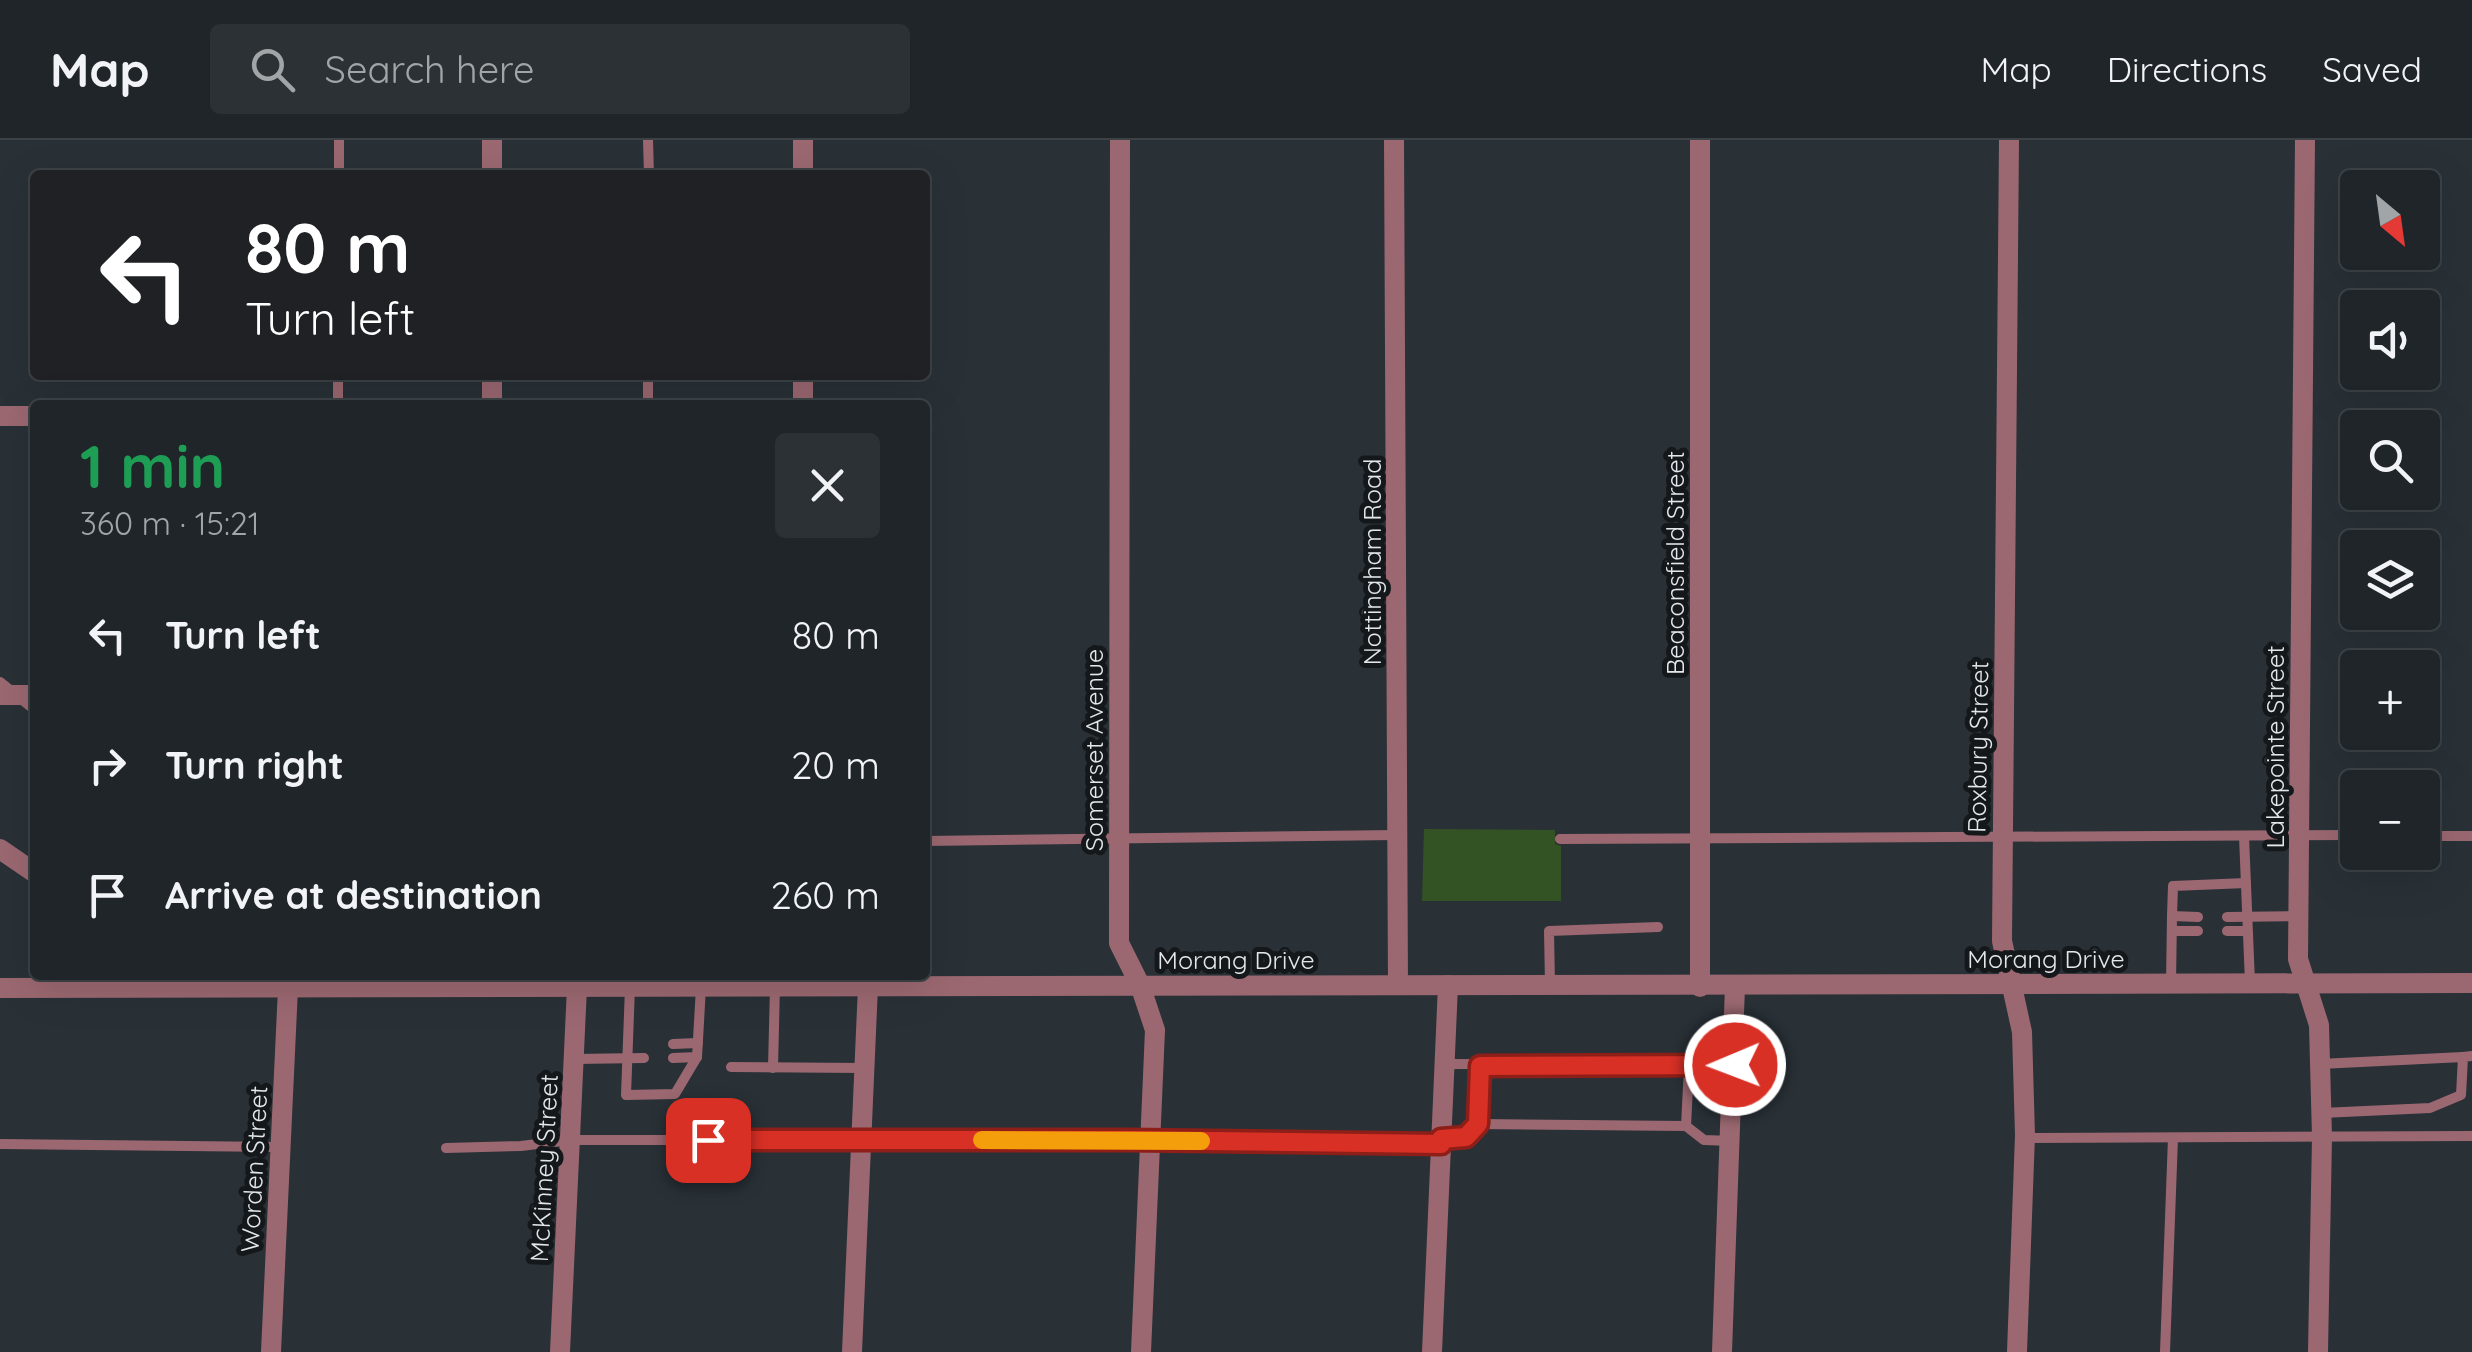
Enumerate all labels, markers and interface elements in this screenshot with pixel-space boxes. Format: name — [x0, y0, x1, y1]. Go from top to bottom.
search box — [210, 24, 910, 114]
text: Map — [50, 39, 150, 99]
icon: search — [245, 42, 300, 97]
text: Search here — [325, 45, 534, 93]
text: Map — [1980, 47, 2052, 91]
text: Directions — [2107, 47, 2267, 91]
text: Saved — [2322, 47, 2422, 91]
north arrow — [2340, 170, 2440, 270]
map controls — [2340, 170, 2440, 870]
text: 80 m — [245, 203, 410, 291]
icon: left — [80, 210, 210, 340]
text: Turn left — [245, 290, 415, 346]
button: sound — [2340, 290, 2440, 390]
button: search — [2340, 410, 2440, 510]
text: 1 min — [80, 428, 225, 503]
button: close — [775, 433, 880, 538]
street label: Beaconsfield Street — [1659, 451, 1690, 675]
street label: Nottingham Road — [1356, 459, 1387, 665]
text: 360 m · 15:21 — [80, 503, 260, 543]
button: layers — [2340, 530, 2440, 630]
icon: left — [80, 608, 135, 663]
text: Turn left — [165, 611, 321, 659]
text: 80 m — [792, 611, 880, 659]
street label: Lakepointe Street — [2259, 645, 2290, 849]
street label: Somerset Avenue — [1078, 649, 1109, 851]
button: + — [2340, 650, 2440, 750]
street label: Roxbury Street — [1961, 661, 1994, 833]
icon: right — [80, 738, 135, 793]
text: Turn right — [165, 741, 344, 789]
text: 20 m — [791, 741, 880, 789]
button: − — [2340, 770, 2440, 870]
icon: arrive — [80, 868, 135, 923]
text: Arrive at destination — [165, 871, 542, 919]
text: 260 m — [771, 871, 880, 919]
street label: Morang Drive — [1967, 943, 2125, 974]
street label: Morang Drive — [1157, 944, 1315, 975]
position arrow — [1683, 1013, 1787, 1117]
street label: McKinney Street — [523, 1073, 564, 1263]
street label: Worden Street — [234, 1085, 273, 1253]
pin — [666, 1098, 751, 1183]
icon: arrive — [681, 1113, 736, 1168]

